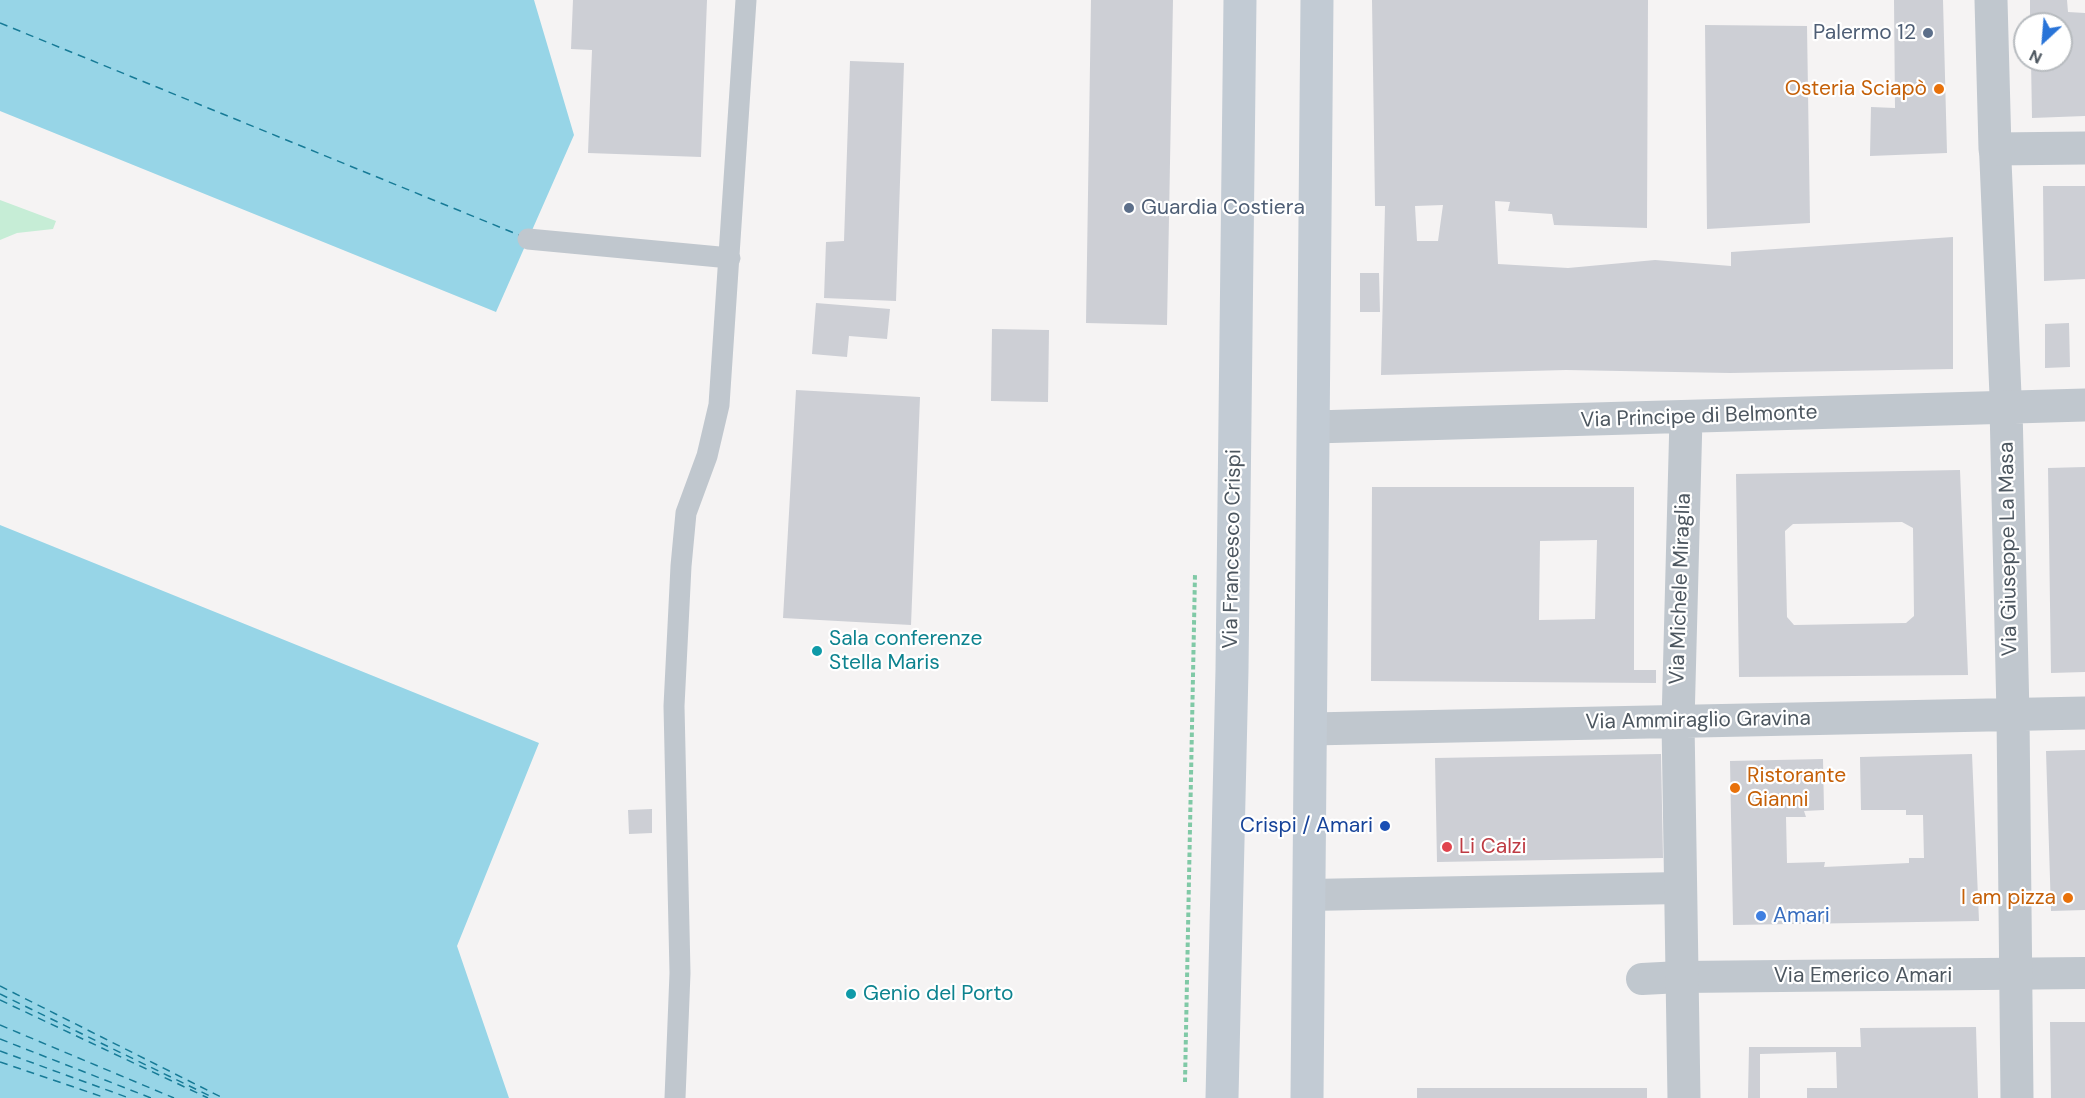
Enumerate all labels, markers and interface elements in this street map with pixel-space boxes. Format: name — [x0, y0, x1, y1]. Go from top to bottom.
north arrow — [2013, 12, 2073, 72]
place label: Palermo 12 — [1813, 20, 1916, 46]
marker: Palermo 12 — [1921, 26, 1935, 40]
text: N — [2026, 45, 2046, 69]
place label: Osteria Sciapò — [1785, 76, 1927, 102]
marker: Osteria Sciapò — [1932, 82, 1946, 96]
place label: Guardia Costiera — [1141, 195, 1305, 221]
marker: Guardia Costiera — [1122, 201, 1136, 215]
street label: Via Principe di Belmonte — [1580, 400, 1818, 434]
street label: Via Giuseppe La Masa — [1995, 442, 2023, 656]
street label: Via Francesco Crispi — [1219, 449, 1247, 649]
street label: Via Michele Miraglia — [1665, 493, 1697, 685]
place label: Sala conferenze Stella Maris — [829, 626, 982, 676]
marker: Sala conferenze Stella Maris — [810, 644, 824, 658]
street label: Via Ammiraglio Gravina — [1585, 706, 1811, 736]
place label: Ristorante Gianni — [1747, 763, 1846, 813]
marker: Ristorante Gianni — [1728, 781, 1742, 795]
place label: Crispi / Amari — [1240, 813, 1373, 839]
marker: Crispi / Amari — [1378, 819, 1392, 833]
place label: Li Calzi — [1459, 834, 1527, 860]
marker: Li Calzi — [1440, 840, 1454, 854]
place label: I am pizza — [1961, 885, 2056, 911]
marker: I am pizza — [2061, 891, 2075, 905]
place label: Amari — [1773, 903, 1830, 929]
marker: Amari — [1754, 909, 1768, 923]
street label: Via Emerico Amari — [1774, 963, 1952, 989]
place label: Genio del Porto — [863, 981, 1014, 1007]
marker: Genio del Porto — [844, 987, 858, 1001]

